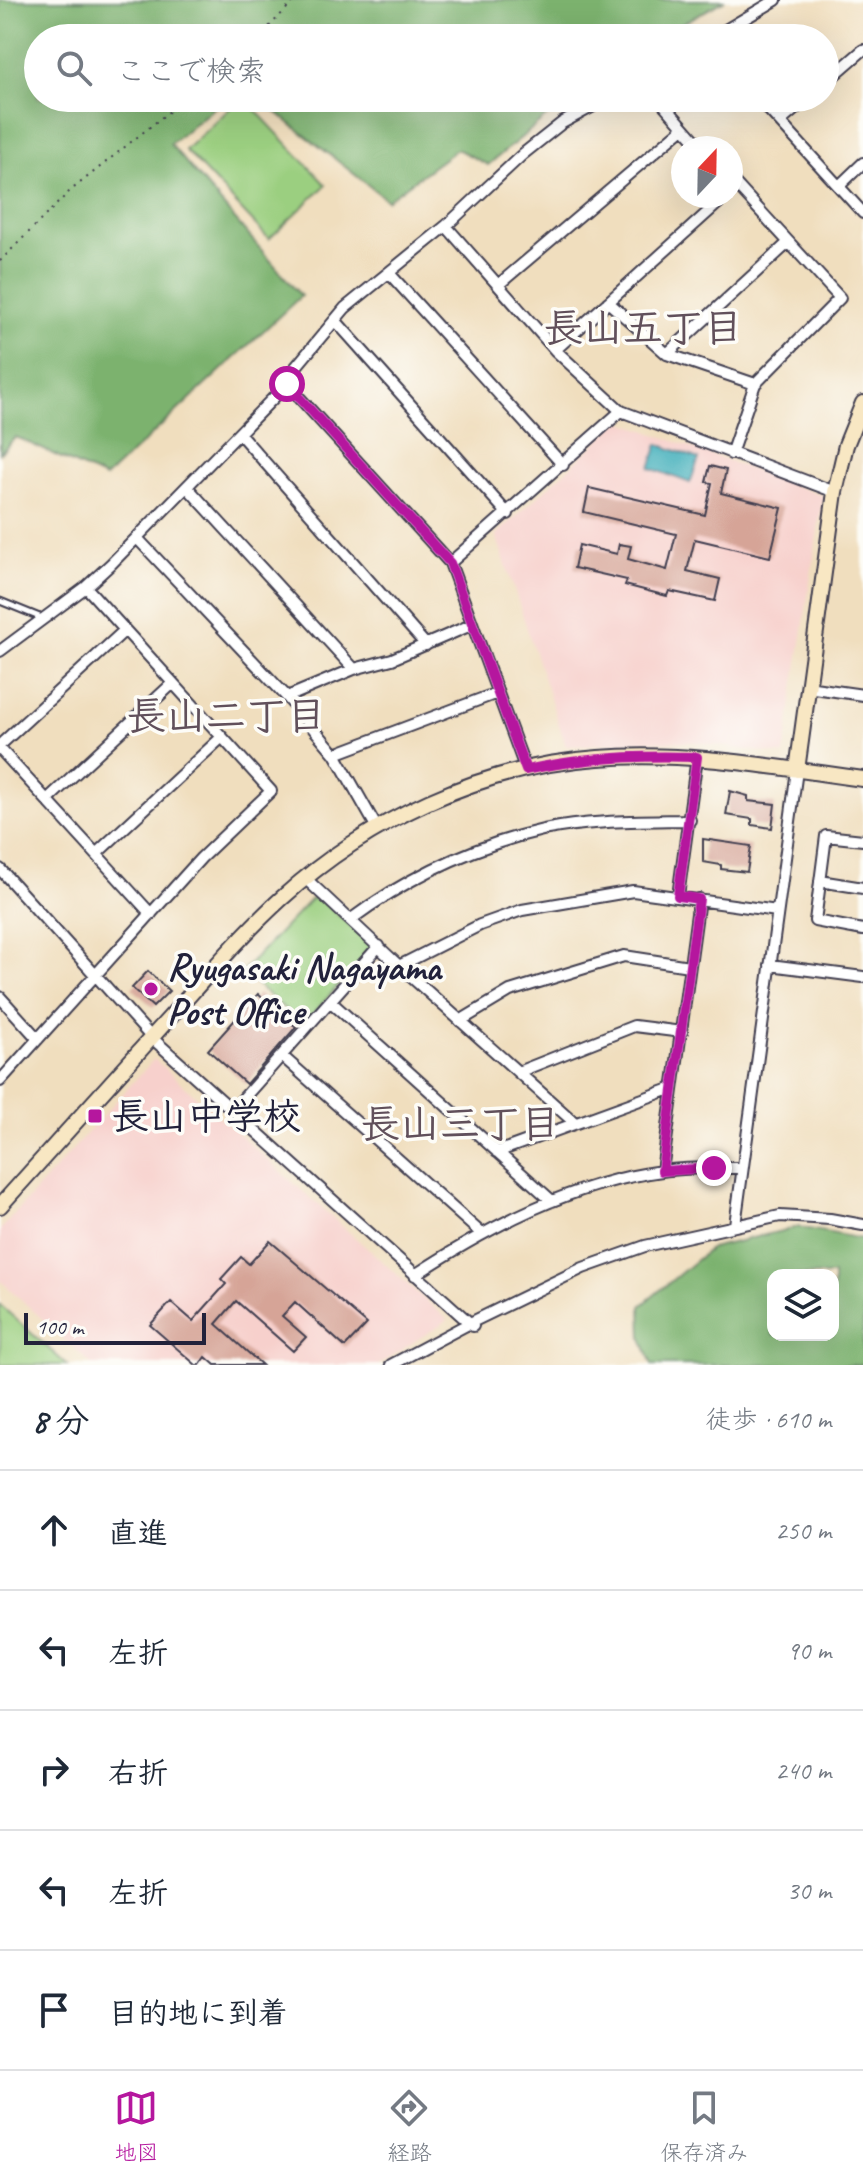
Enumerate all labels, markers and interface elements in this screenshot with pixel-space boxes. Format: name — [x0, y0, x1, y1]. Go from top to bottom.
search box — [24, 24, 839, 112]
icon: search — [52, 46, 96, 90]
text: ここで検索 — [116, 52, 266, 90]
north arrow — [671, 136, 743, 208]
district label: 長山五丁目 — [543, 303, 743, 353]
route start — [269, 366, 305, 402]
district label: 長山二丁目 — [126, 691, 326, 741]
place label: Ryugasaki Nagayama Post Office — [167, 944, 444, 1035]
marker: Ryugasaki Nagayama Post Office — [142, 980, 160, 998]
place label: 長山中学校 — [111, 1093, 301, 1140]
district label: 長山三丁目 — [360, 1099, 560, 1149]
marker: 長山中学校 — [86, 1107, 104, 1125]
route end — [696, 1150, 732, 1186]
map controls — [767, 1269, 839, 1341]
button: layers — [767, 1269, 839, 1341]
scale bar — [24, 1309, 206, 1345]
text: 100 m — [36, 1313, 83, 1341]
text: 8 分 — [32, 1399, 90, 1442]
text: 徒歩 · 610 m — [706, 1403, 831, 1436]
icon: ahead — [32, 1508, 76, 1552]
text: 直進 — [108, 1514, 168, 1552]
text: 250 m — [775, 1514, 831, 1547]
icon: left — [32, 1628, 76, 1672]
text: 左折 — [108, 1634, 168, 1672]
text: 90 m — [787, 1634, 831, 1667]
icon: right — [32, 1748, 76, 1792]
text: 右折 — [108, 1754, 168, 1792]
text: 240 m — [775, 1754, 831, 1787]
icon: left — [32, 1868, 76, 1912]
text: 左折 — [108, 1874, 168, 1912]
text: 30 m — [787, 1874, 831, 1907]
icon: arrive — [32, 1988, 76, 2032]
text: 目的地に到着 — [108, 1994, 288, 2032]
tab: 地図 — [114, 2086, 159, 2167]
tab: 経路 — [387, 2086, 432, 2167]
tab: 保存済み — [660, 2086, 749, 2167]

